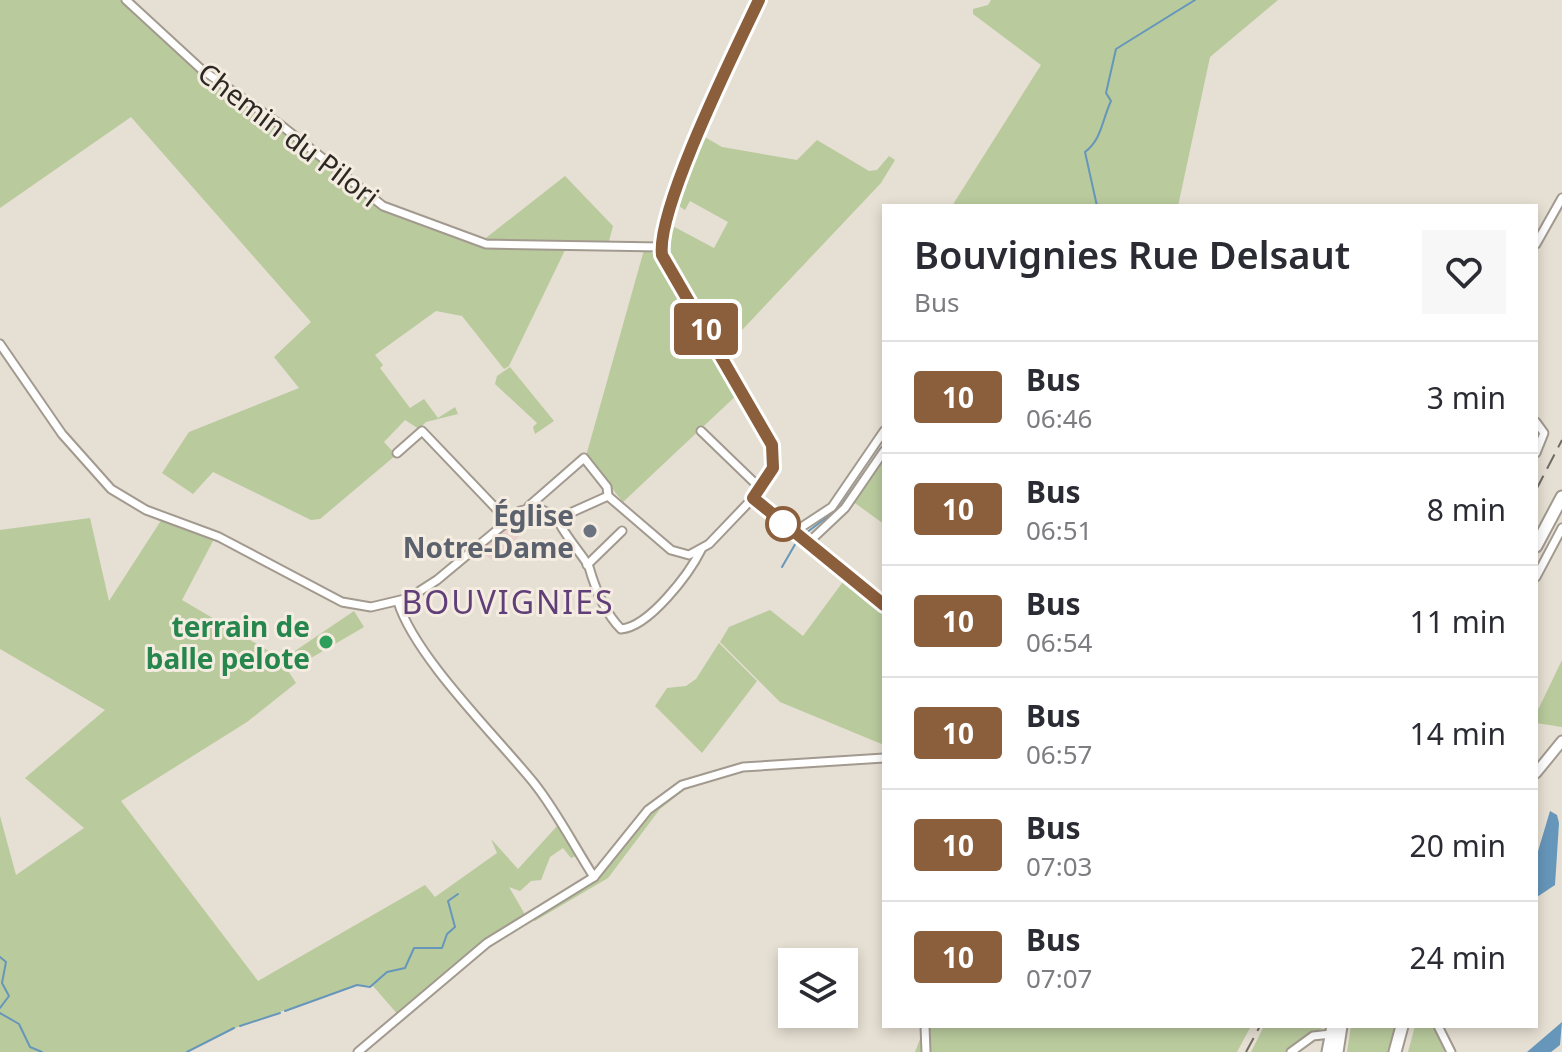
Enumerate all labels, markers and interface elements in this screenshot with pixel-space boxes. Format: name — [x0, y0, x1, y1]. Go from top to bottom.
street label: Chemin du Pilori — [191, 53, 387, 215]
text: Bouvignies Rue Delsaut — [914, 228, 1350, 280]
button: heart — [1422, 230, 1506, 314]
text: Bus — [914, 284, 959, 320]
line badge: 10 — [670, 303, 742, 355]
text: 10 — [690, 310, 722, 348]
text: Bus — [1026, 359, 1081, 400]
text: 3 min — [1427, 377, 1506, 418]
text: 10 — [942, 378, 974, 416]
text: 06:46 — [1026, 400, 1092, 436]
text: Bus — [1026, 471, 1081, 512]
text: 8 min — [1427, 489, 1506, 530]
text: 10 — [942, 490, 974, 528]
place label: Église Notre-Dame — [403, 496, 574, 566]
unlabelled marker — [766, 507, 800, 541]
text: 06:51 — [1026, 512, 1092, 548]
marker: Église Notre-Dame — [581, 522, 599, 540]
district label: BOUVIGNIES — [401, 580, 615, 623]
text: Bus — [1026, 583, 1081, 624]
text: 11 min — [1410, 601, 1506, 642]
text: 10 — [942, 602, 974, 640]
place label: terrain de balle pelote — [146, 607, 310, 677]
text: 06:54 — [1026, 624, 1092, 660]
marker: terrain de balle pelote — [317, 633, 335, 651]
text: Bus — [1026, 695, 1081, 736]
text: 14 min — [1410, 713, 1506, 754]
text: 10 — [942, 714, 974, 752]
text: 06:57 — [1026, 736, 1092, 772]
text: Bus — [1026, 807, 1081, 848]
text: 20 min — [1410, 825, 1506, 866]
text: 10 — [942, 826, 974, 864]
text: 07:03 — [1026, 848, 1092, 884]
text: Bus — [1026, 919, 1081, 960]
text: 24 min — [1410, 937, 1506, 978]
text: 10 — [942, 938, 974, 976]
map controls — [778, 948, 858, 1028]
button: layers — [778, 948, 858, 1028]
text: 07:07 — [1026, 960, 1092, 996]

